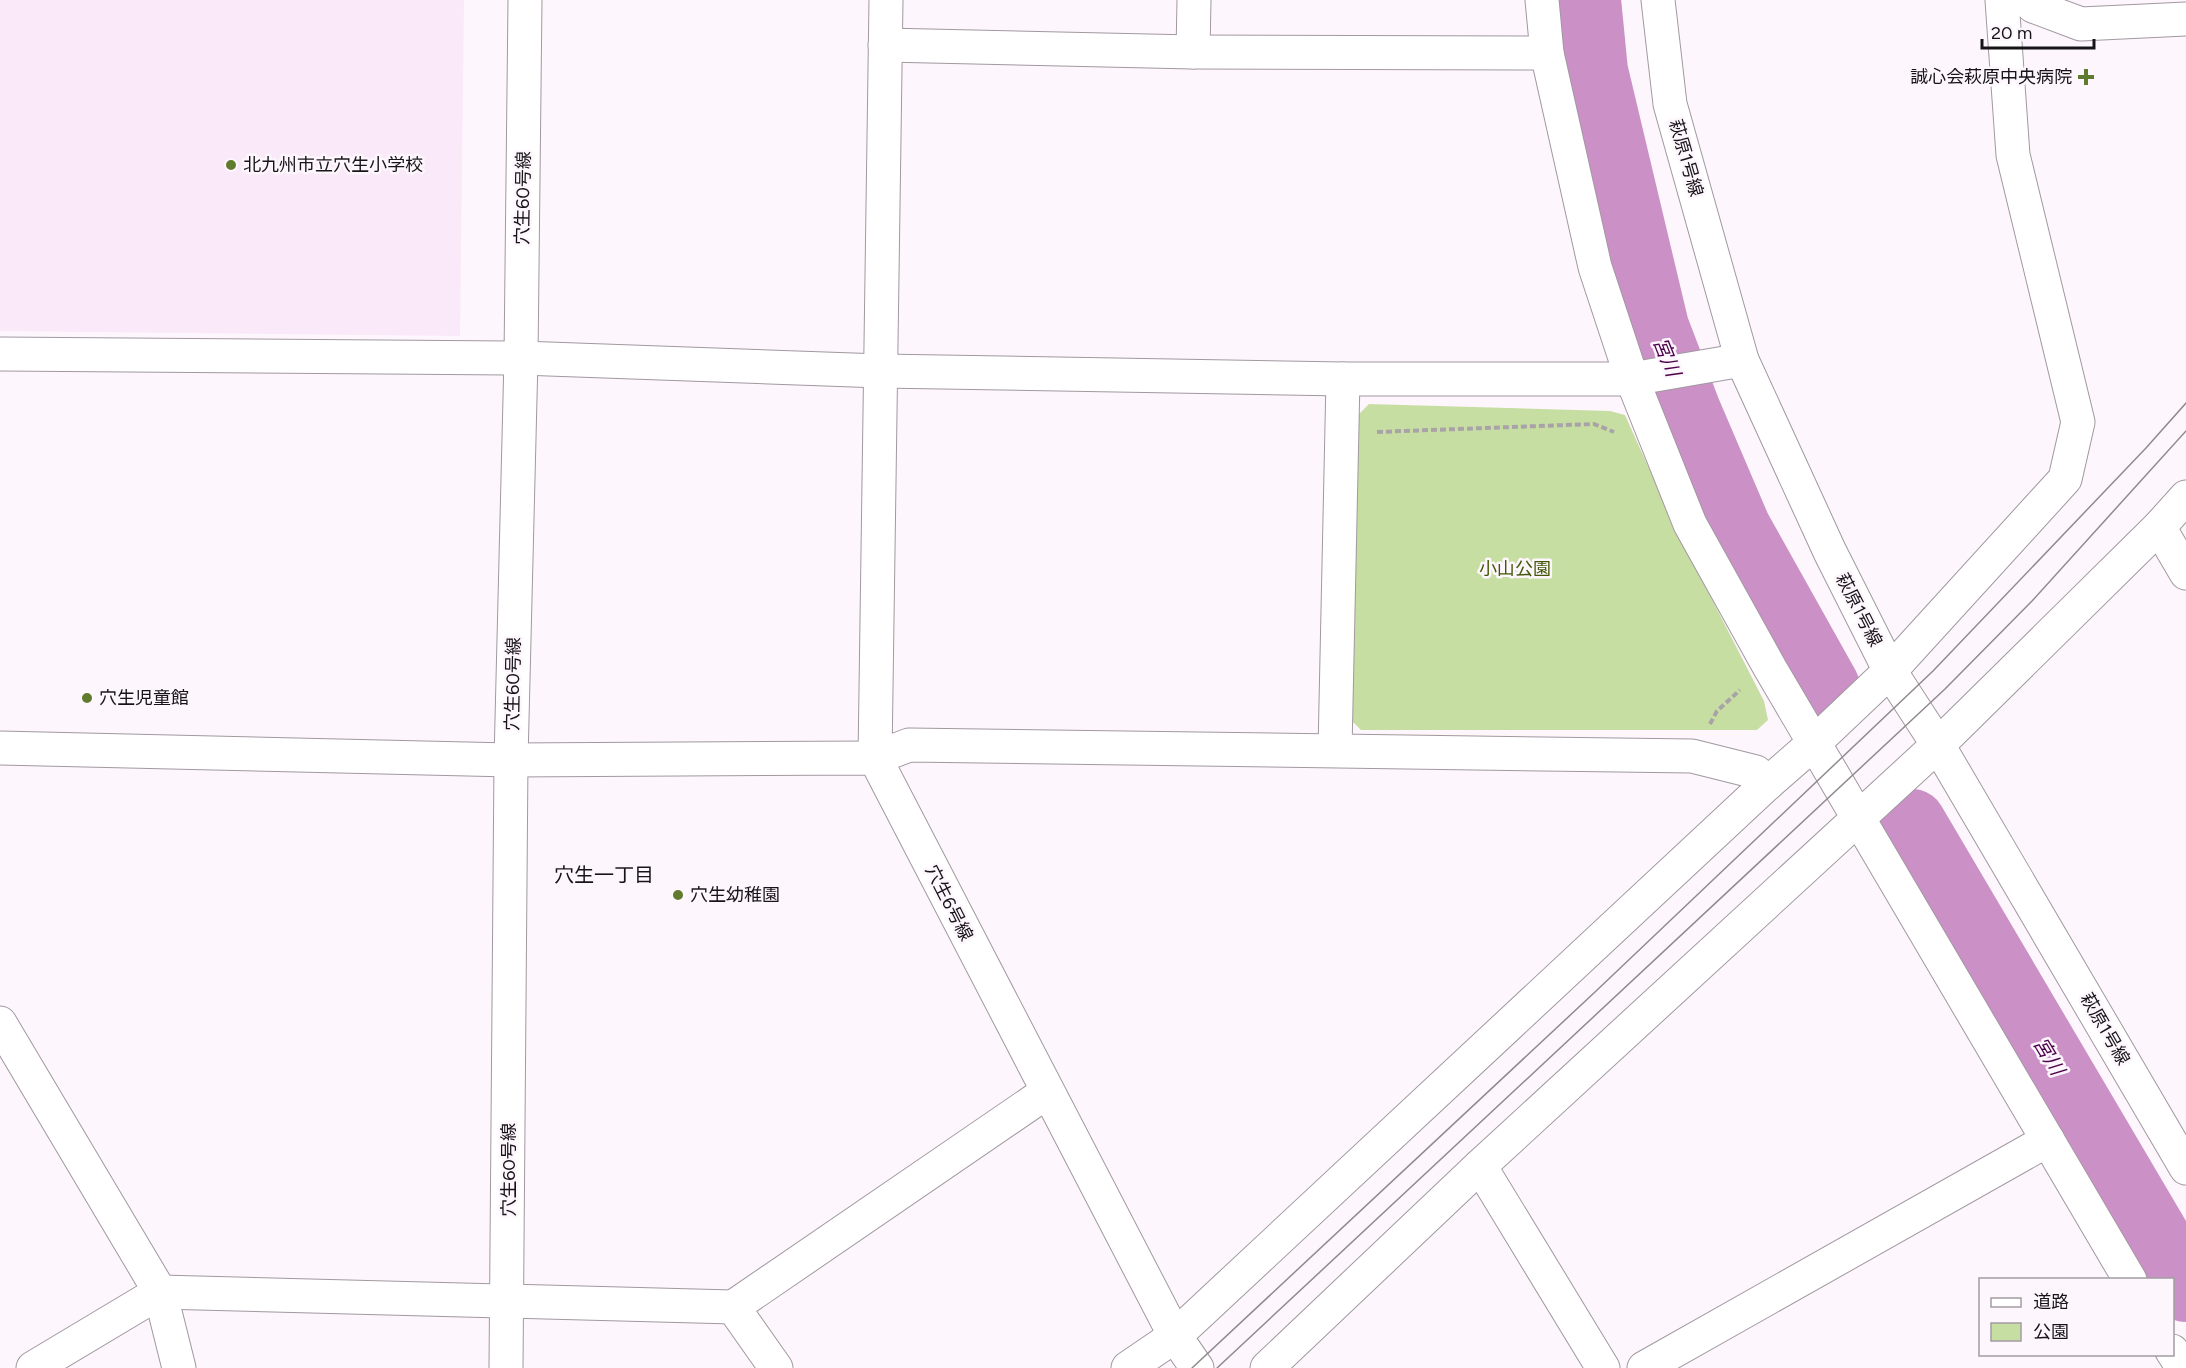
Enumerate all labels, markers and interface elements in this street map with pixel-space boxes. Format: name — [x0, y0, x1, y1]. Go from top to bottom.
scale bar — [1982, 12, 2094, 50]
text: 20 m — [1991, 22, 2032, 44]
place label: 誠心会萩原中央病院 — [1910, 66, 2072, 88]
marker: 誠心会萩原中央病院 — [2077, 68, 2095, 86]
street label: 萩原1号線 — [1664, 117, 1708, 199]
street label: 穴生60号線 — [511, 151, 535, 245]
place label: 北九州市立穴生小学校 — [243, 154, 423, 176]
marker: 北九州市立穴生小学校 — [224, 158, 238, 172]
water label: 宮川 — [1648, 334, 1686, 382]
park label: 小山公園 — [1479, 558, 1551, 580]
street label: 萩原1号線 — [1831, 570, 1887, 650]
street label: 穴生60号線 — [501, 637, 525, 731]
place label: 穴生児童館 — [99, 687, 189, 709]
marker: 穴生児童館 — [80, 691, 94, 705]
street label: 穴生6号線 — [921, 861, 977, 945]
district label: 穴生一丁目 — [554, 863, 654, 887]
place label: 穴生幼稚園 — [690, 884, 780, 906]
marker: 穴生幼稚園 — [671, 888, 685, 902]
street label: 萩原1号線 — [2076, 989, 2134, 1069]
water label: 宮川 — [2028, 1033, 2071, 1081]
street label: 穴生60号線 — [498, 1123, 520, 1217]
legend — [1979, 1278, 2174, 1356]
text: 道路 — [2033, 1291, 2069, 1313]
text: 公園 — [2033, 1321, 2069, 1343]

